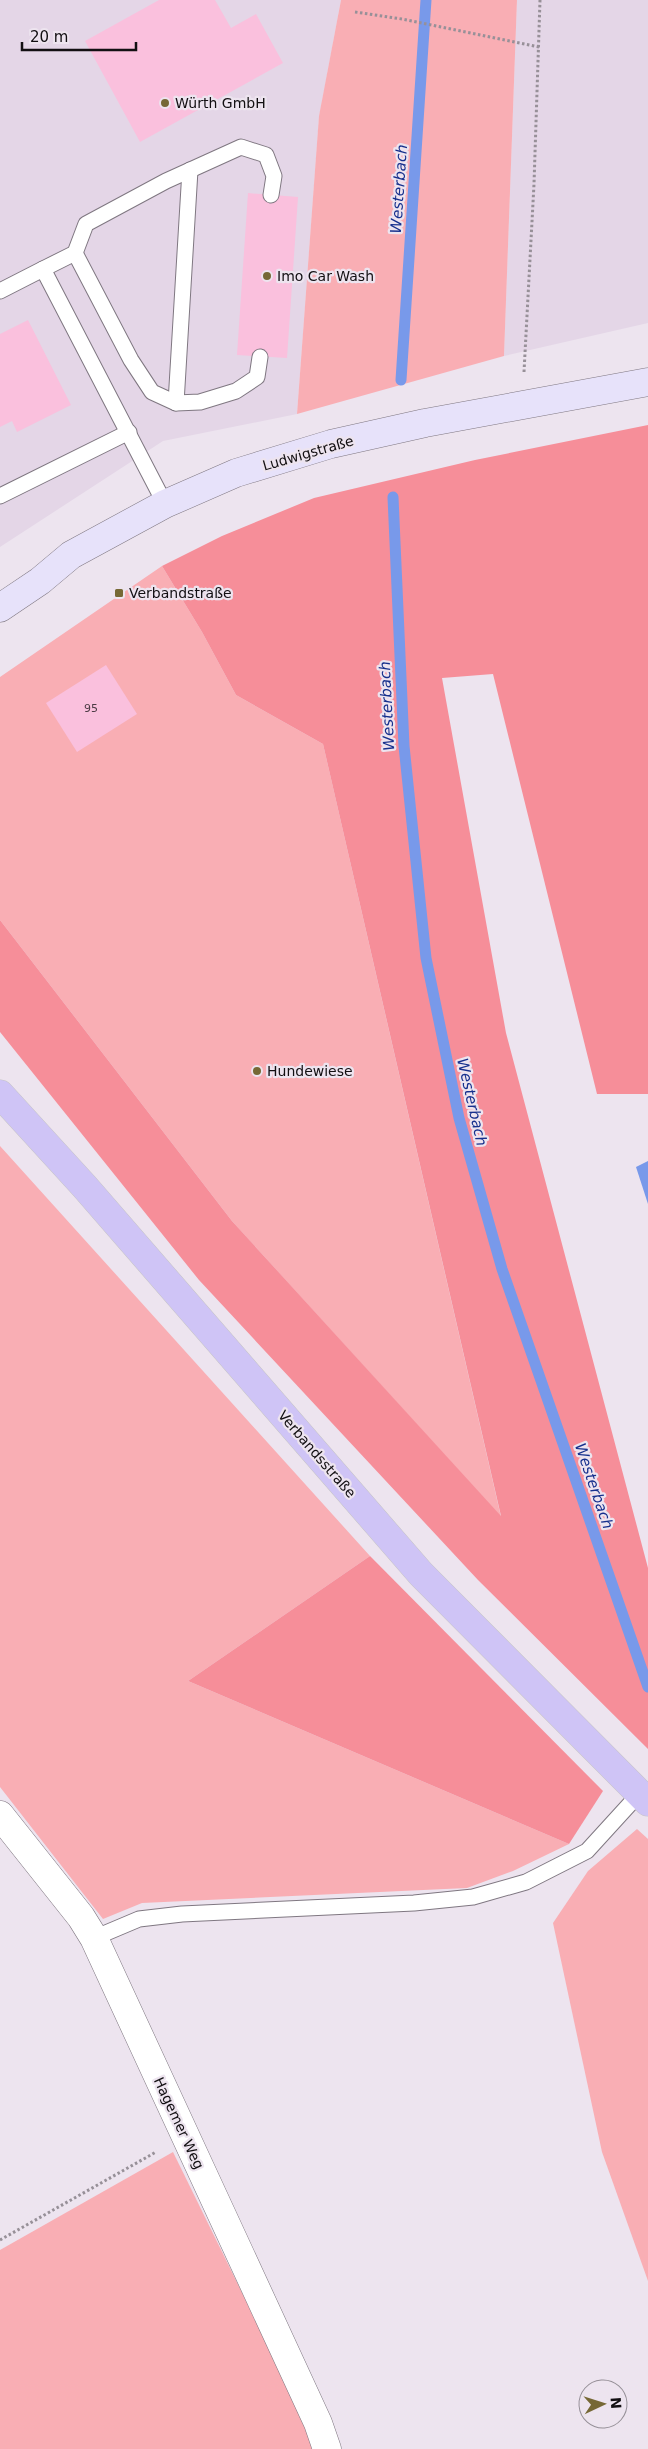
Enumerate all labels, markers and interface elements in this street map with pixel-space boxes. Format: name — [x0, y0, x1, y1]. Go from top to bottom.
scale bar — [22, 20, 136, 52]
text: 20 m — [30, 28, 68, 46]
place label: Würth GmbH — [175, 95, 266, 111]
marker: Würth GmbH — [159, 97, 171, 109]
water label: Westerbach — [387, 144, 411, 234]
place label: Imo Car Wash — [277, 268, 374, 284]
marker: Imo Car Wash — [261, 270, 273, 282]
street label: Ludwigstraße — [261, 432, 355, 474]
place label: Verbandstraße — [129, 585, 232, 601]
marker: Verbandstraße — [113, 587, 125, 599]
water label: Westerbach — [376, 661, 398, 751]
house number: 95 — [84, 702, 98, 715]
water label: Westerbach — [453, 1056, 491, 1148]
place label: Hundewiese — [267, 1063, 353, 1079]
marker: Hundewiese — [251, 1065, 263, 1077]
street label: Verbandsstraße — [275, 1407, 359, 1501]
water label: Westerbach — [571, 1441, 617, 1531]
street label: Hagemer Weg — [151, 2074, 207, 2172]
north arrow — [578, 2379, 628, 2429]
text: N — [608, 2397, 624, 2409]

